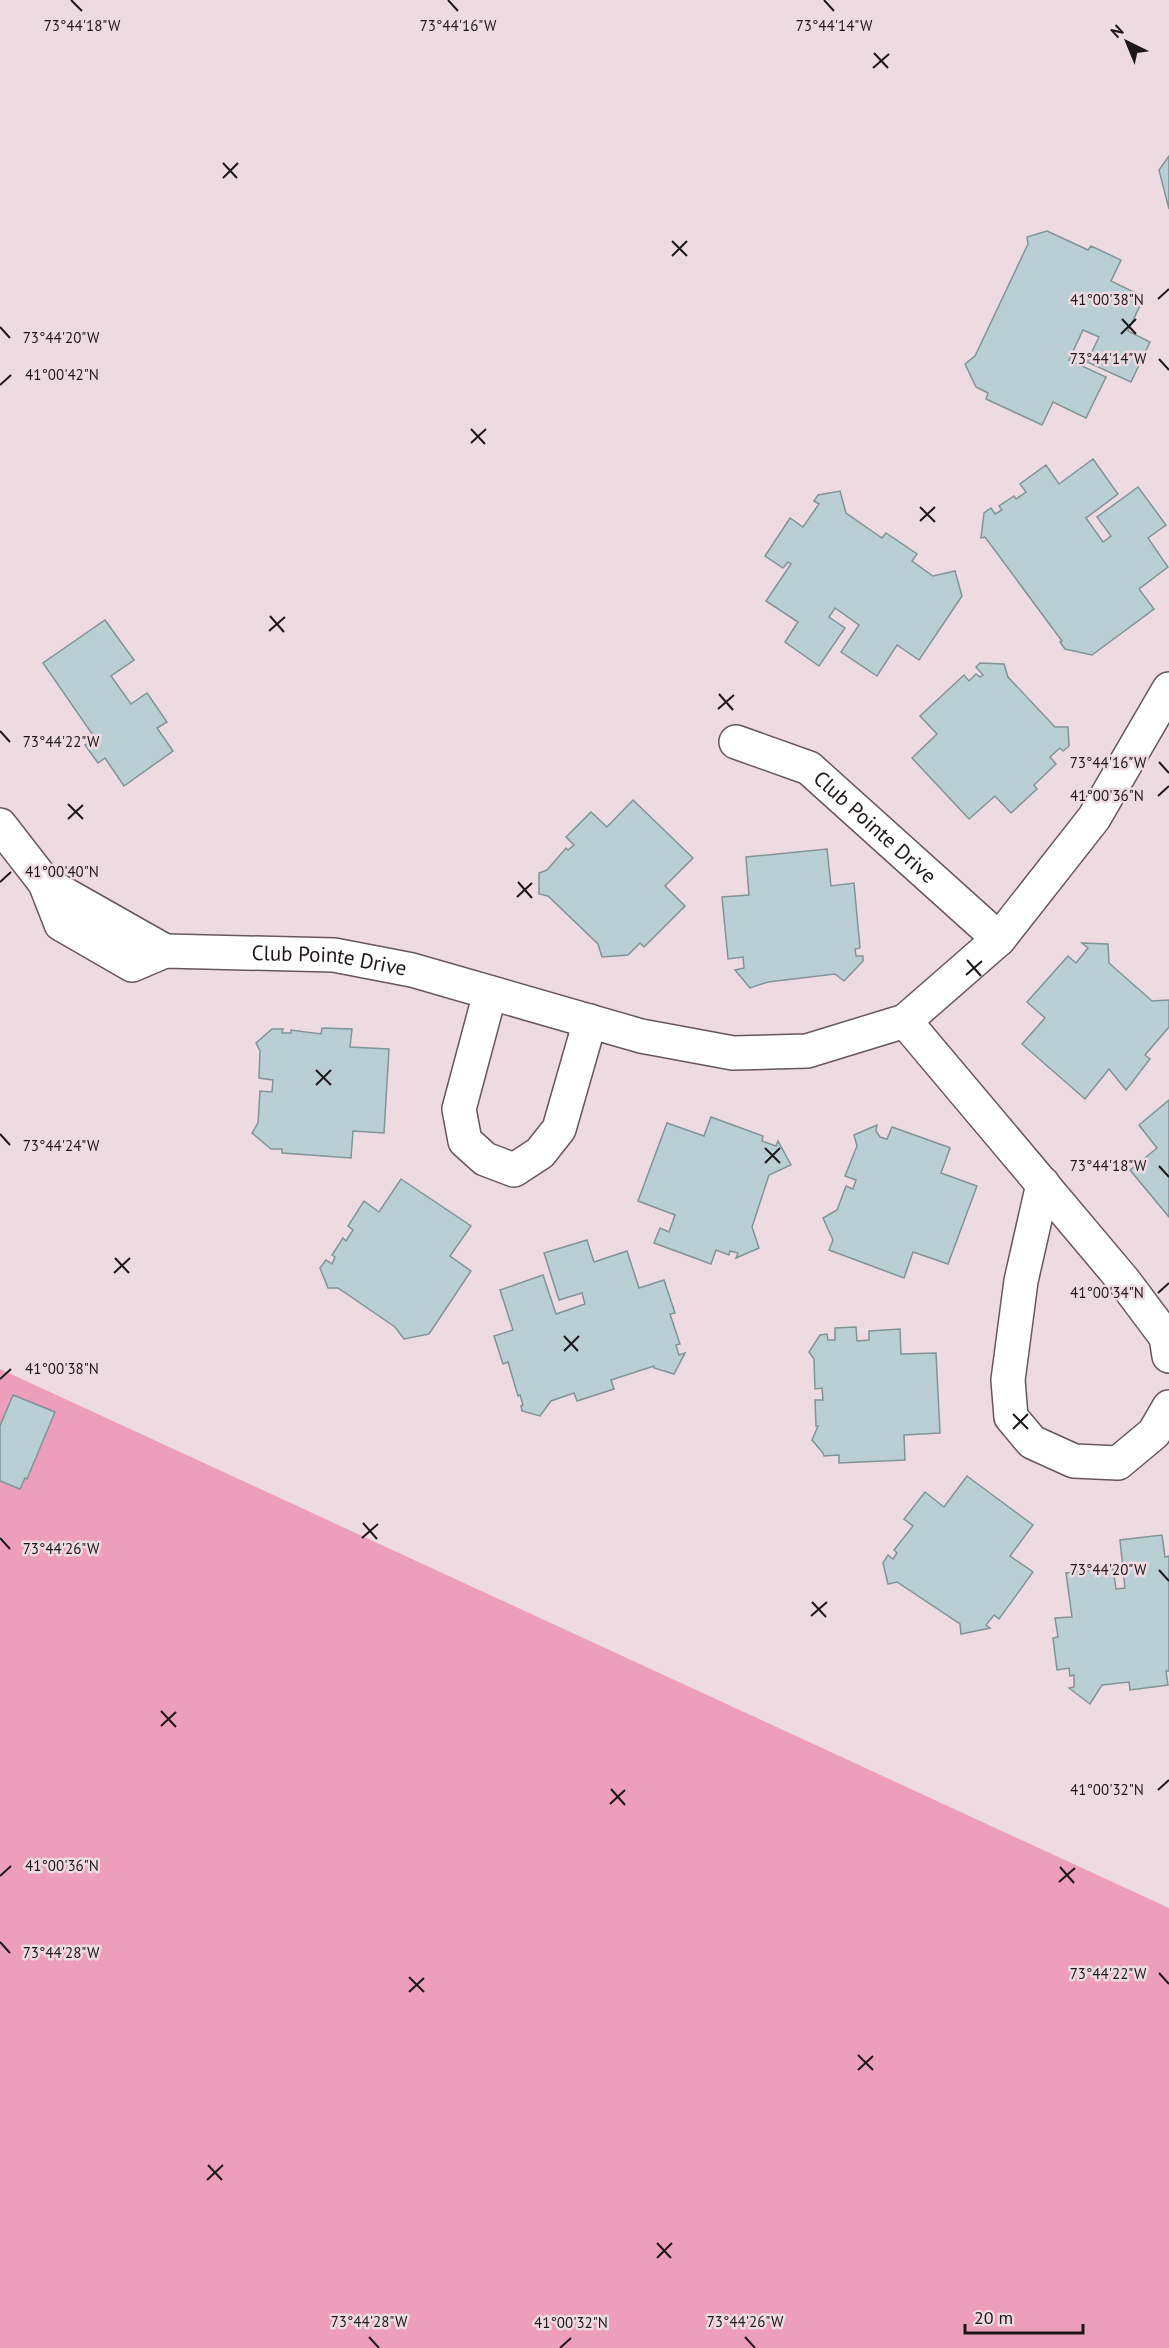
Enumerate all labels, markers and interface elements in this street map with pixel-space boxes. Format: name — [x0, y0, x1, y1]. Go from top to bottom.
north arrow — [1097, 12, 1157, 72]
text: 73°44'18"W — [44, 16, 121, 35]
text: 73°44'16"W — [420, 16, 497, 35]
text: 73°44'14"W — [796, 16, 873, 35]
text: N — [1106, 20, 1127, 42]
text: 41°00'38"N — [1070, 290, 1144, 309]
text: 73°44'20"W — [23, 328, 100, 347]
text: 73°44'14"W — [1070, 349, 1147, 368]
text: 41°00'42"N — [25, 365, 99, 384]
text: 73°44'22"W — [23, 732, 100, 751]
text: 73°44'16"W — [1070, 753, 1147, 772]
street label: Club Pointe Drive — [808, 765, 942, 889]
text: 41°00'36"N — [1070, 786, 1144, 805]
text: 41°00'40"N — [25, 862, 99, 881]
street label: Club Pointe Drive — [251, 939, 409, 982]
text: 73°44'24"W — [23, 1136, 100, 1155]
text: 73°44'18"W — [1070, 1156, 1147, 1175]
text: 41°00'34"N — [1070, 1283, 1144, 1302]
text: 41°00'38"N — [25, 1359, 99, 1378]
text: 73°44'26"W — [23, 1539, 100, 1558]
text: 73°44'20"W — [1070, 1560, 1147, 1579]
text: 41°00'32"N — [1070, 1780, 1144, 1799]
text: 41°00'36"N — [25, 1856, 99, 1875]
text: 73°44'28"W — [23, 1943, 100, 1962]
text: 73°44'22"W — [1070, 1964, 1147, 1983]
scale bar — [965, 2297, 1084, 2335]
text: 20 m — [974, 2306, 1013, 2329]
text: 73°44'28"W — [331, 2312, 408, 2331]
text: 73°44'26"W — [707, 2312, 784, 2331]
text: 41°00'32"N — [534, 2313, 608, 2332]

